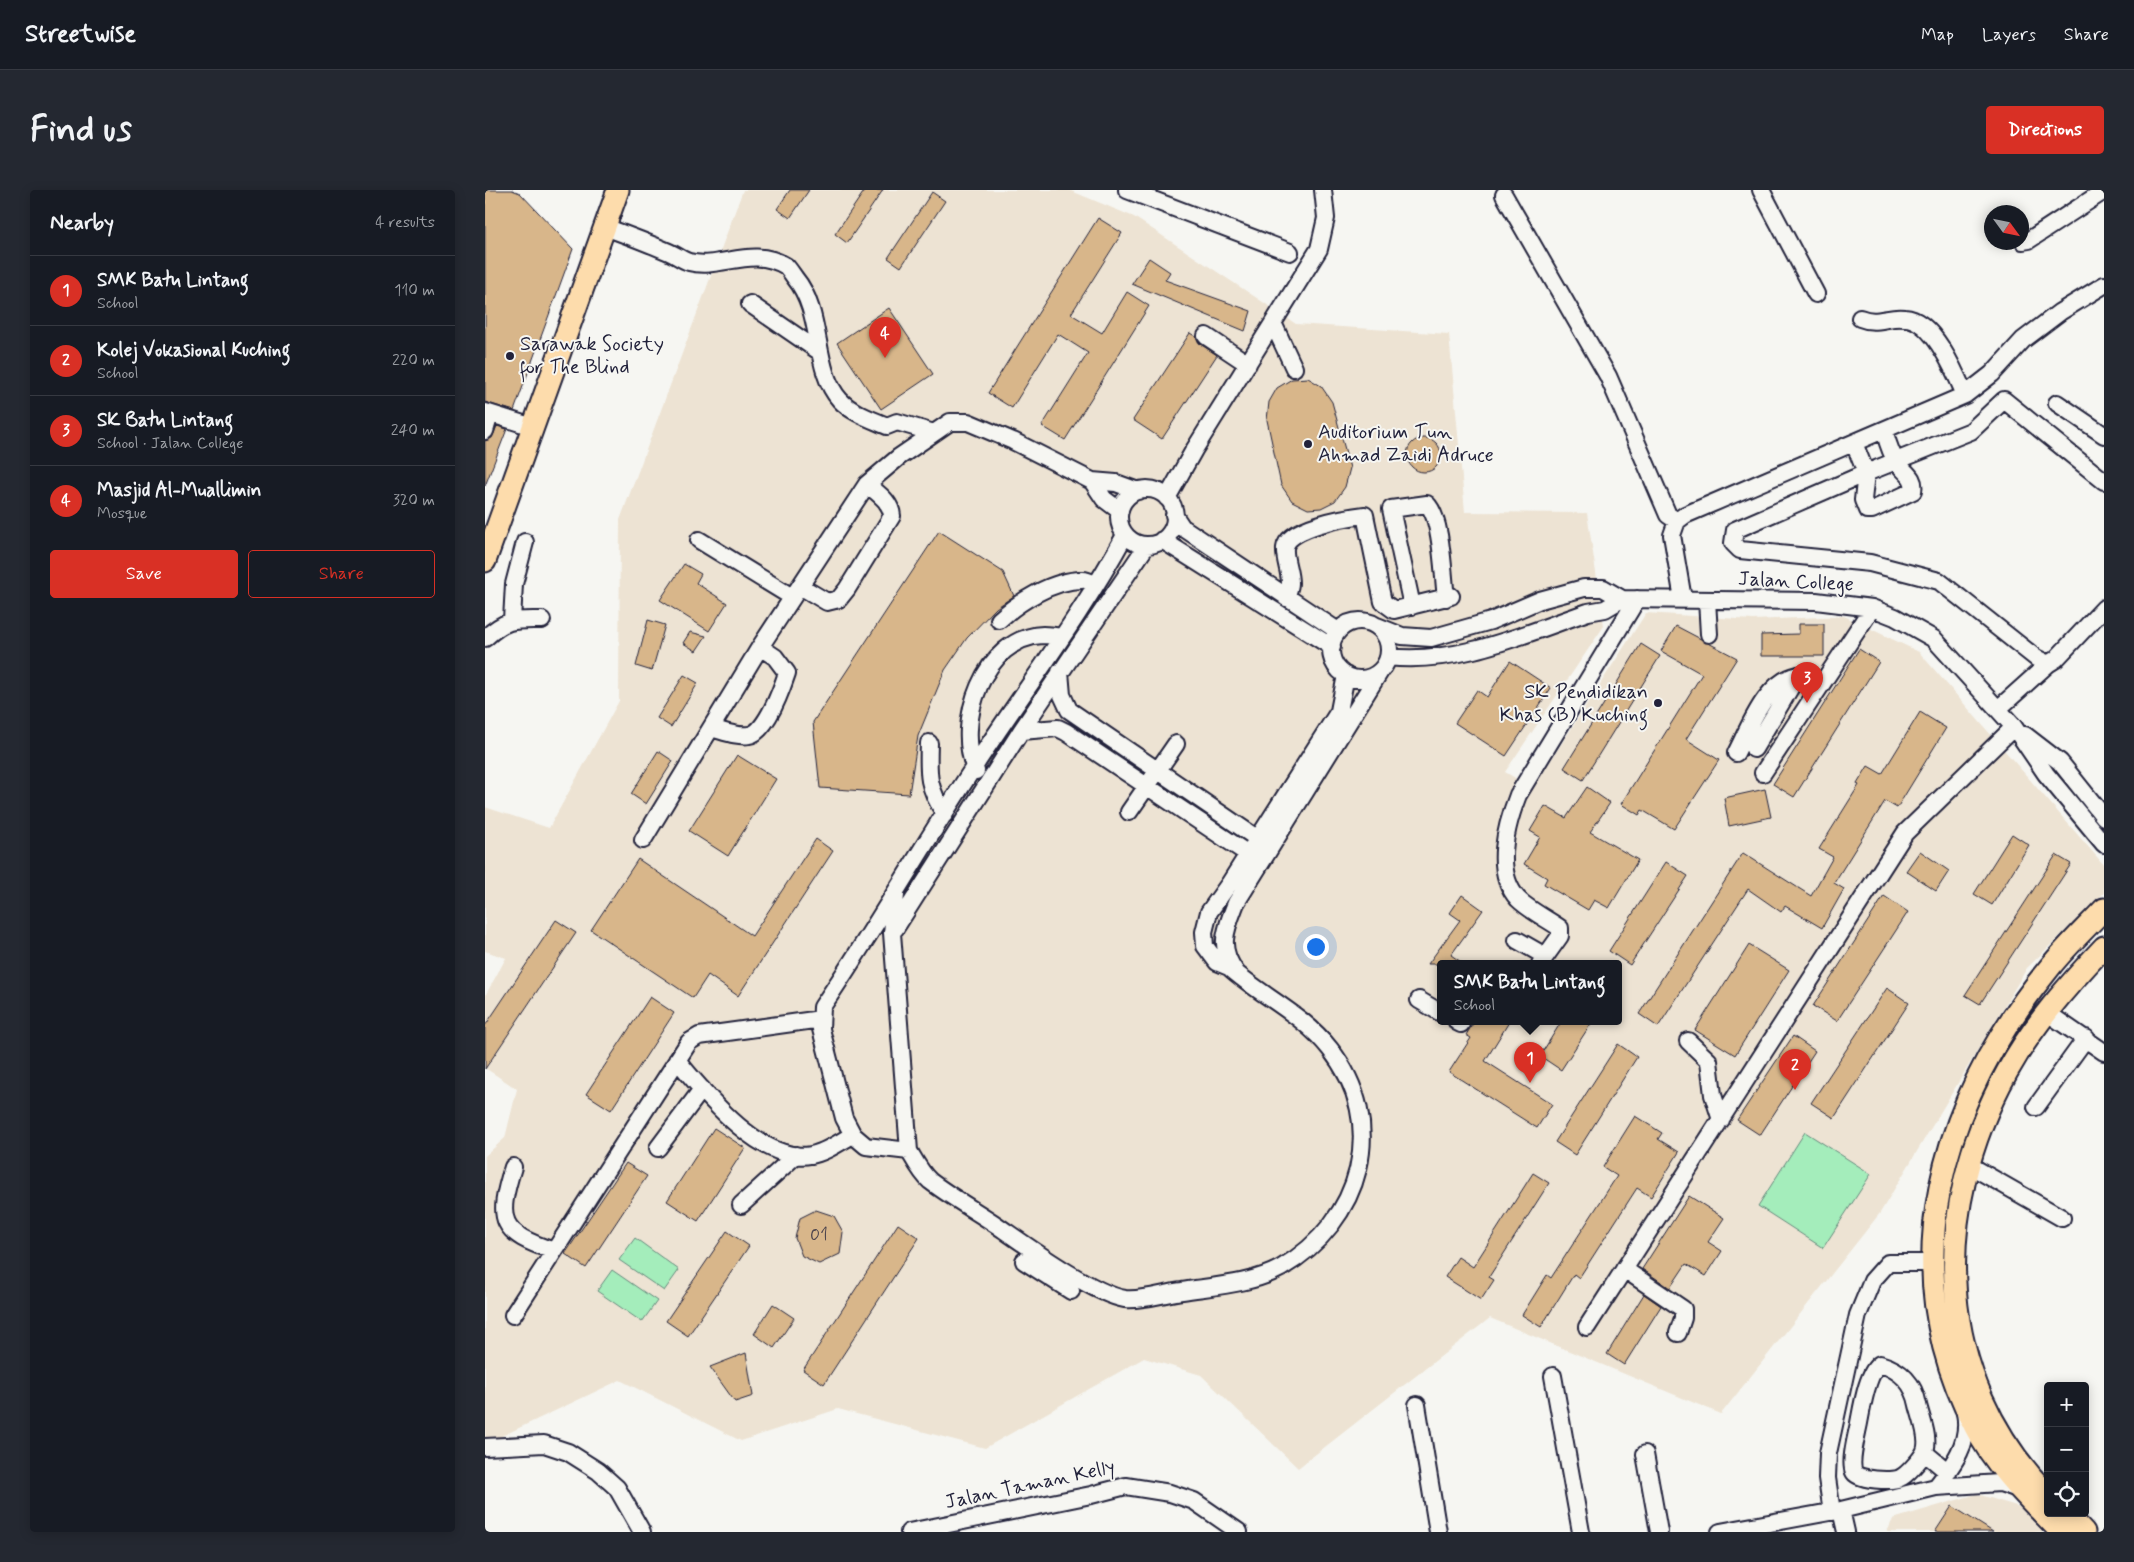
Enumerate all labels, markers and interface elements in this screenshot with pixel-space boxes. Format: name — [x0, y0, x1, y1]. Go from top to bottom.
text: Streetwise — [25, 19, 136, 50]
text: Map — [1921, 23, 1954, 47]
text: Layers — [1982, 23, 2036, 47]
text: Share — [2064, 23, 2109, 47]
button: Directions — [1986, 106, 2104, 154]
text: Find us — [30, 107, 132, 153]
north arrow — [1984, 205, 2029, 250]
text: Nearby — [50, 209, 114, 237]
text: 4 results — [375, 212, 435, 233]
text: SMK Batu Lintang — [97, 268, 249, 293]
text: 1 — [62, 280, 70, 301]
text: 110 m — [394, 280, 435, 301]
text: School — [97, 293, 138, 314]
pin: 4 — [869, 317, 901, 358]
place label: Sarawak Society for The Blind — [520, 331, 664, 383]
text: Kolej Vokasional Kuching — [97, 338, 290, 363]
text: 2 — [62, 350, 70, 371]
text: 220 m — [392, 350, 435, 371]
marker: Sarawak Society for The Blind — [504, 350, 516, 362]
text: School — [97, 363, 138, 384]
text: SK Batu Lintang — [97, 408, 233, 433]
place label: Auditorium Tun Ahmad Zaidi Adruce — [1318, 419, 1494, 469]
text: 3 — [62, 420, 70, 441]
text: 240 m — [391, 420, 435, 441]
text: School · Jalan College — [97, 433, 243, 454]
marker: Auditorium Tun Ahmad Zaidi Adruce — [1302, 438, 1314, 450]
text: Masjid Al-Muallimin — [97, 478, 261, 503]
text: 4 — [61, 490, 71, 511]
text: 320 m — [393, 490, 435, 511]
text: Mosque — [97, 503, 147, 524]
button: Save — [50, 550, 238, 598]
button: Share — [248, 550, 435, 598]
street label: Jalan College — [1737, 565, 1855, 599]
pin: 3 — [1791, 662, 1823, 703]
place label: SK Pendidikan Khas (B) Kuching — [1499, 679, 1648, 731]
marker: SK Pendidikan Khas (B) Kuching — [1652, 697, 1664, 709]
your location — [1303, 934, 1329, 960]
popup — [1437, 960, 1622, 1025]
text: SMK Batu Lintang — [1454, 970, 1605, 995]
text: School — [1454, 995, 1495, 1016]
pin: 1 — [1514, 1042, 1546, 1083]
pin: 2 — [1779, 1049, 1811, 1090]
house number: 01 — [810, 1223, 828, 1247]
map controls — [2044, 1382, 2089, 1517]
button: + — [2044, 1382, 2089, 1427]
button: − — [2044, 1427, 2089, 1472]
street label: Jalan Taman Kelly — [943, 1454, 1117, 1516]
button: locate — [2044, 1472, 2089, 1517]

